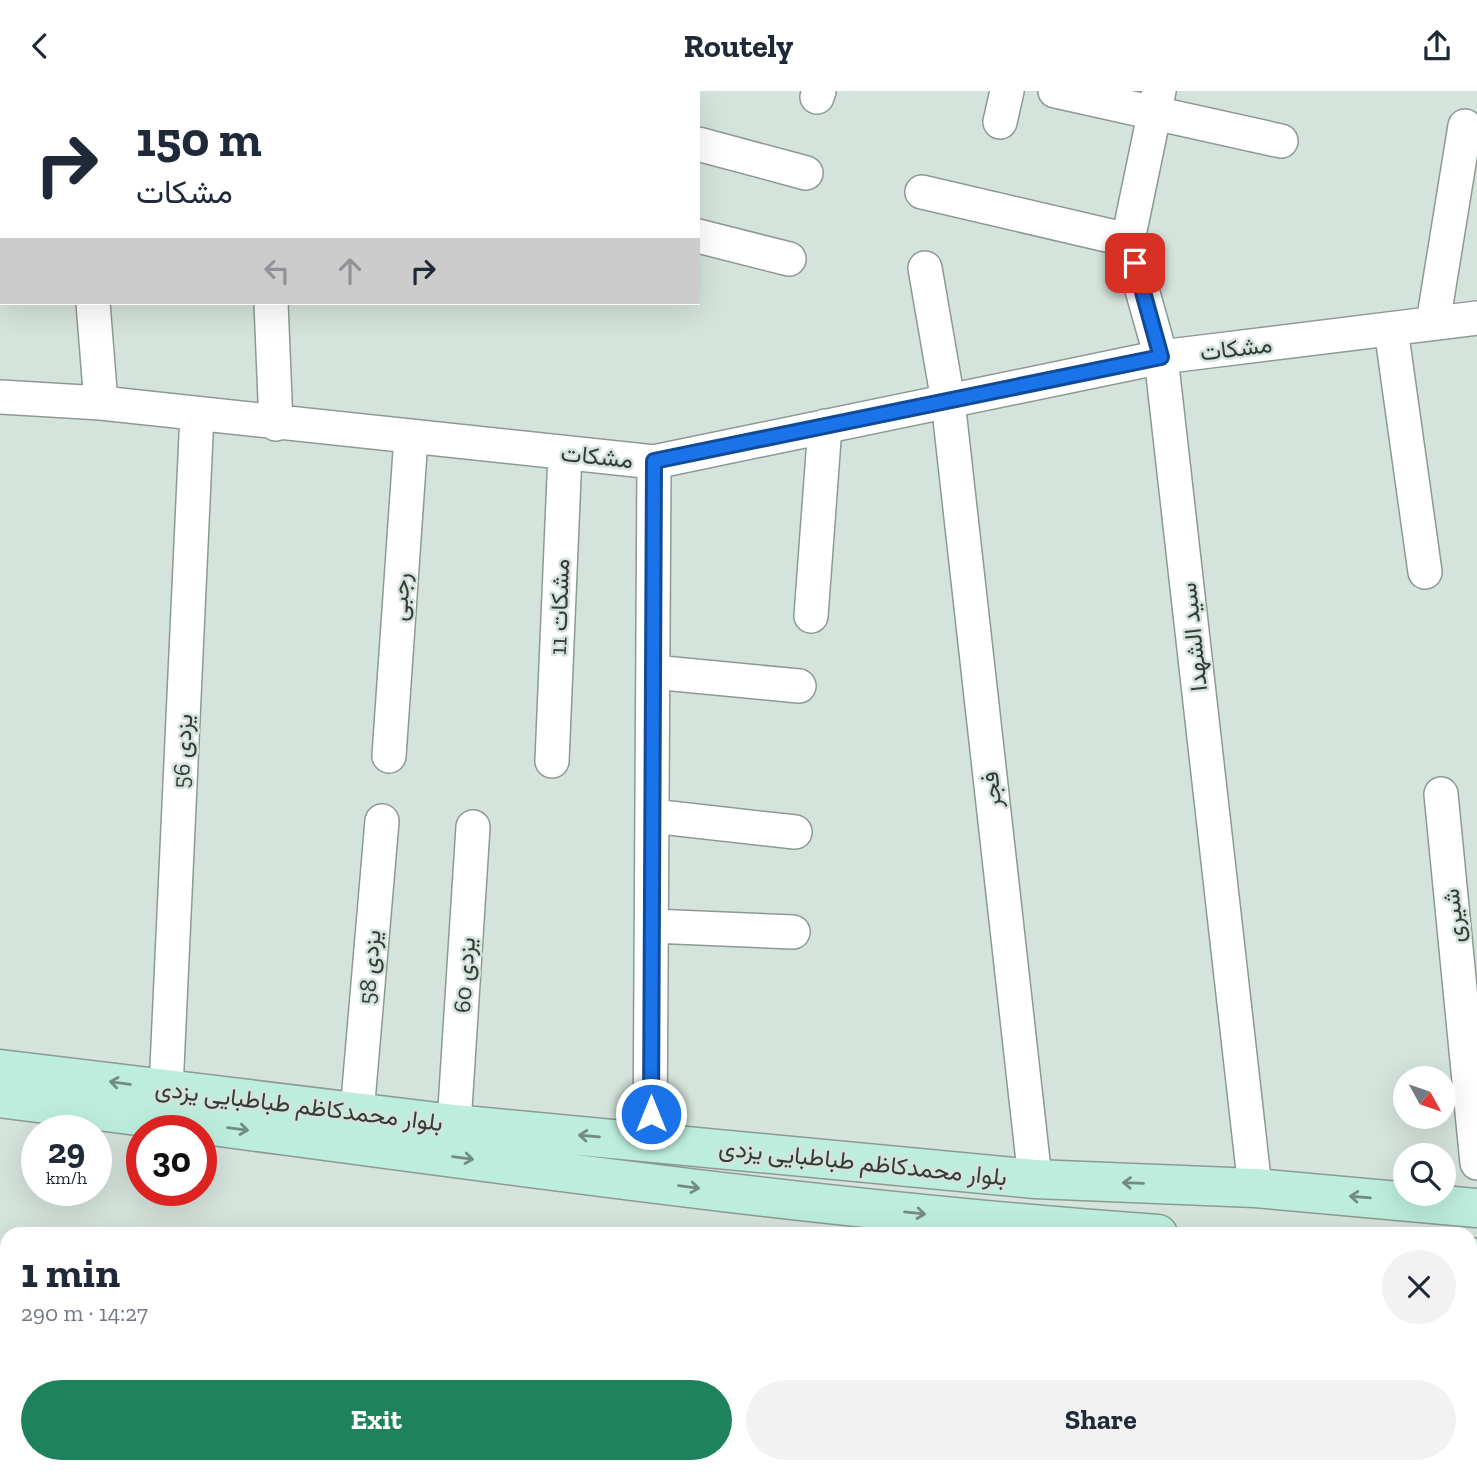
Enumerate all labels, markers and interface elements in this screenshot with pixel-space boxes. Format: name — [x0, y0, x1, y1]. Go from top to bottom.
icon: back — [21, 27, 59, 65]
text: Routely — [684, 27, 793, 65]
icon: share — [1418, 27, 1456, 65]
text: 150 m — [136, 110, 262, 169]
icon: right — [21, 119, 112, 210]
text: مشکات — [136, 173, 233, 211]
pin — [1105, 233, 1165, 293]
icon: arrive — [1116, 244, 1154, 282]
icon: left — [258, 252, 296, 290]
icon: ahead — [331, 252, 369, 290]
icon: right — [404, 252, 442, 290]
street label: مشکات — [1198, 329, 1274, 367]
street label: مشکات — [559, 438, 635, 474]
street label: 11 مشکات — [543, 558, 575, 656]
street label: رجبی — [384, 572, 417, 622]
street label: سید الشهدا — [1173, 581, 1214, 693]
street label: یزدی 56 — [166, 713, 199, 789]
street label: فجر — [975, 770, 1008, 811]
street label: شیری — [1436, 887, 1471, 945]
street label: یزدی 58 — [351, 928, 388, 1006]
street label: یزدی 60 — [447, 936, 482, 1014]
north arrow — [1393, 1066, 1456, 1129]
map controls — [1393, 1066, 1456, 1206]
street label: بلوار محمدکاظم طباطبایی یزدی — [153, 1073, 444, 1139]
one-way arrow — [109, 1076, 132, 1089]
position arrow — [614, 1077, 688, 1151]
speed limit sign: 30 — [126, 1115, 217, 1206]
one-way arrow — [226, 1122, 249, 1135]
one-way arrow — [579, 1129, 601, 1142]
text: 29 — [48, 1130, 85, 1172]
street label: بلوار محمدکاظم طباطبایی یزدی — [717, 1132, 1009, 1194]
button: search — [1393, 1143, 1456, 1206]
one-way arrow — [452, 1151, 474, 1164]
text: km/h — [46, 1167, 87, 1189]
one-way arrow — [1122, 1177, 1145, 1190]
one-way arrow — [677, 1181, 700, 1194]
one-way arrow — [1349, 1190, 1372, 1203]
one-way arrow — [903, 1207, 926, 1220]
text: 1 min — [21, 1247, 120, 1298]
button: close — [1382, 1250, 1456, 1324]
text: 290 m · 14:27 — [21, 1299, 148, 1327]
button: Exit — [21, 1380, 732, 1460]
button: Share — [746, 1380, 1456, 1460]

